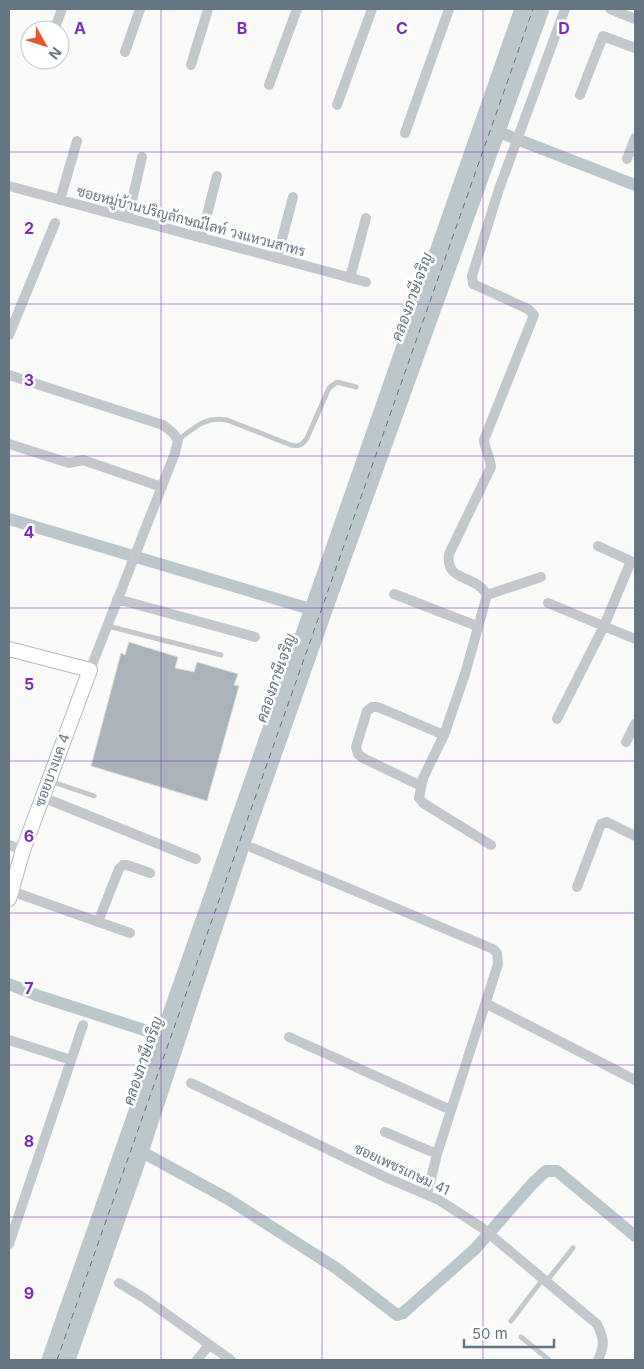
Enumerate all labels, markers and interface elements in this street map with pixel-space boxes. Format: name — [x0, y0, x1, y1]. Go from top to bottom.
text: A — [74, 18, 86, 38]
text: B — [237, 18, 247, 38]
text: C — [396, 18, 408, 38]
text: D — [558, 18, 570, 38]
north arrow — [20, 20, 70, 70]
text: N — [46, 44, 65, 63]
street label: ซอยหมู่บ้านปริญลักษณ์ไลท์ วงแหวนสาทร — [74, 182, 308, 261]
text: 2 — [24, 218, 34, 238]
water label: คลองภาษีเจริญ — [387, 249, 437, 344]
text: 3 — [24, 370, 34, 390]
text: 4 — [24, 522, 35, 542]
water label: คลองภาษีเจริญ — [251, 630, 300, 725]
text: 5 — [24, 674, 34, 694]
street label: ซอยบางแค 4 — [30, 731, 73, 809]
text: 6 — [24, 826, 34, 846]
text: 7 — [24, 978, 34, 998]
water label: คลองภาษีเจริญ — [118, 1013, 167, 1108]
text: 8 — [24, 1131, 34, 1151]
street label: ซอยเพชรเกษม 41 — [352, 1139, 453, 1198]
text: 9 — [24, 1283, 34, 1303]
scale bar — [464, 1316, 554, 1348]
text: 50 m — [472, 1324, 508, 1343]

